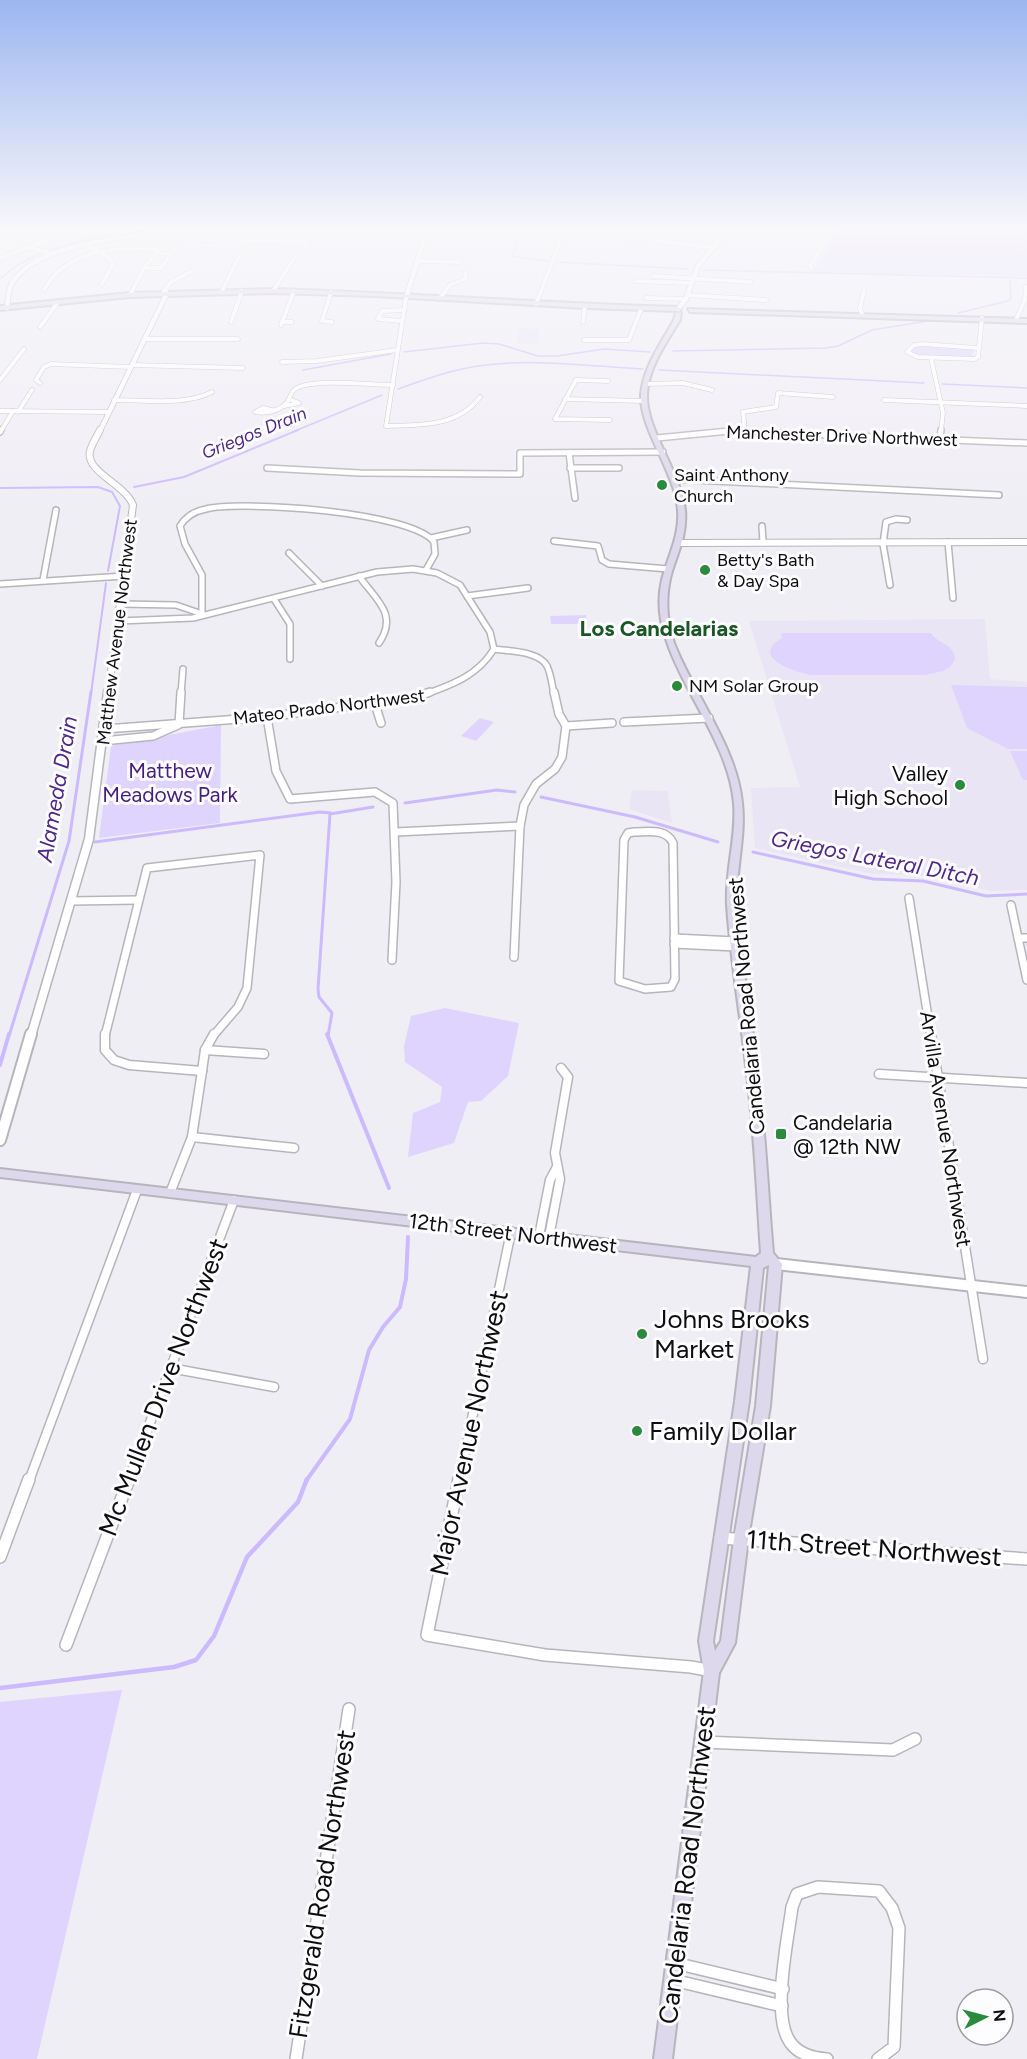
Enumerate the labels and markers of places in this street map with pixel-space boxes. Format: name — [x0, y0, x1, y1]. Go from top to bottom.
place label: Saint Anthony Church — [674, 464, 789, 507]
marker: Saint Anthony Church — [655, 478, 669, 492]
place label: Betty's Bath & Day Spa — [717, 549, 814, 592]
marker: Betty's Bath & Day Spa — [698, 563, 712, 577]
place label: NM Solar Group — [689, 675, 819, 697]
marker: NM Solar Group — [670, 679, 684, 693]
place label: Valley High School — [833, 761, 948, 810]
marker: Valley High School — [953, 778, 967, 792]
place label: Candelaria @ 12th NW — [793, 1110, 901, 1159]
marker: Candelaria @ 12th NW — [774, 1127, 788, 1141]
place label: Johns Brooks Market — [654, 1303, 810, 1365]
marker: Johns Brooks Market — [635, 1327, 649, 1341]
place label: Family Dollar — [649, 1415, 797, 1447]
marker: Family Dollar — [630, 1424, 644, 1438]

